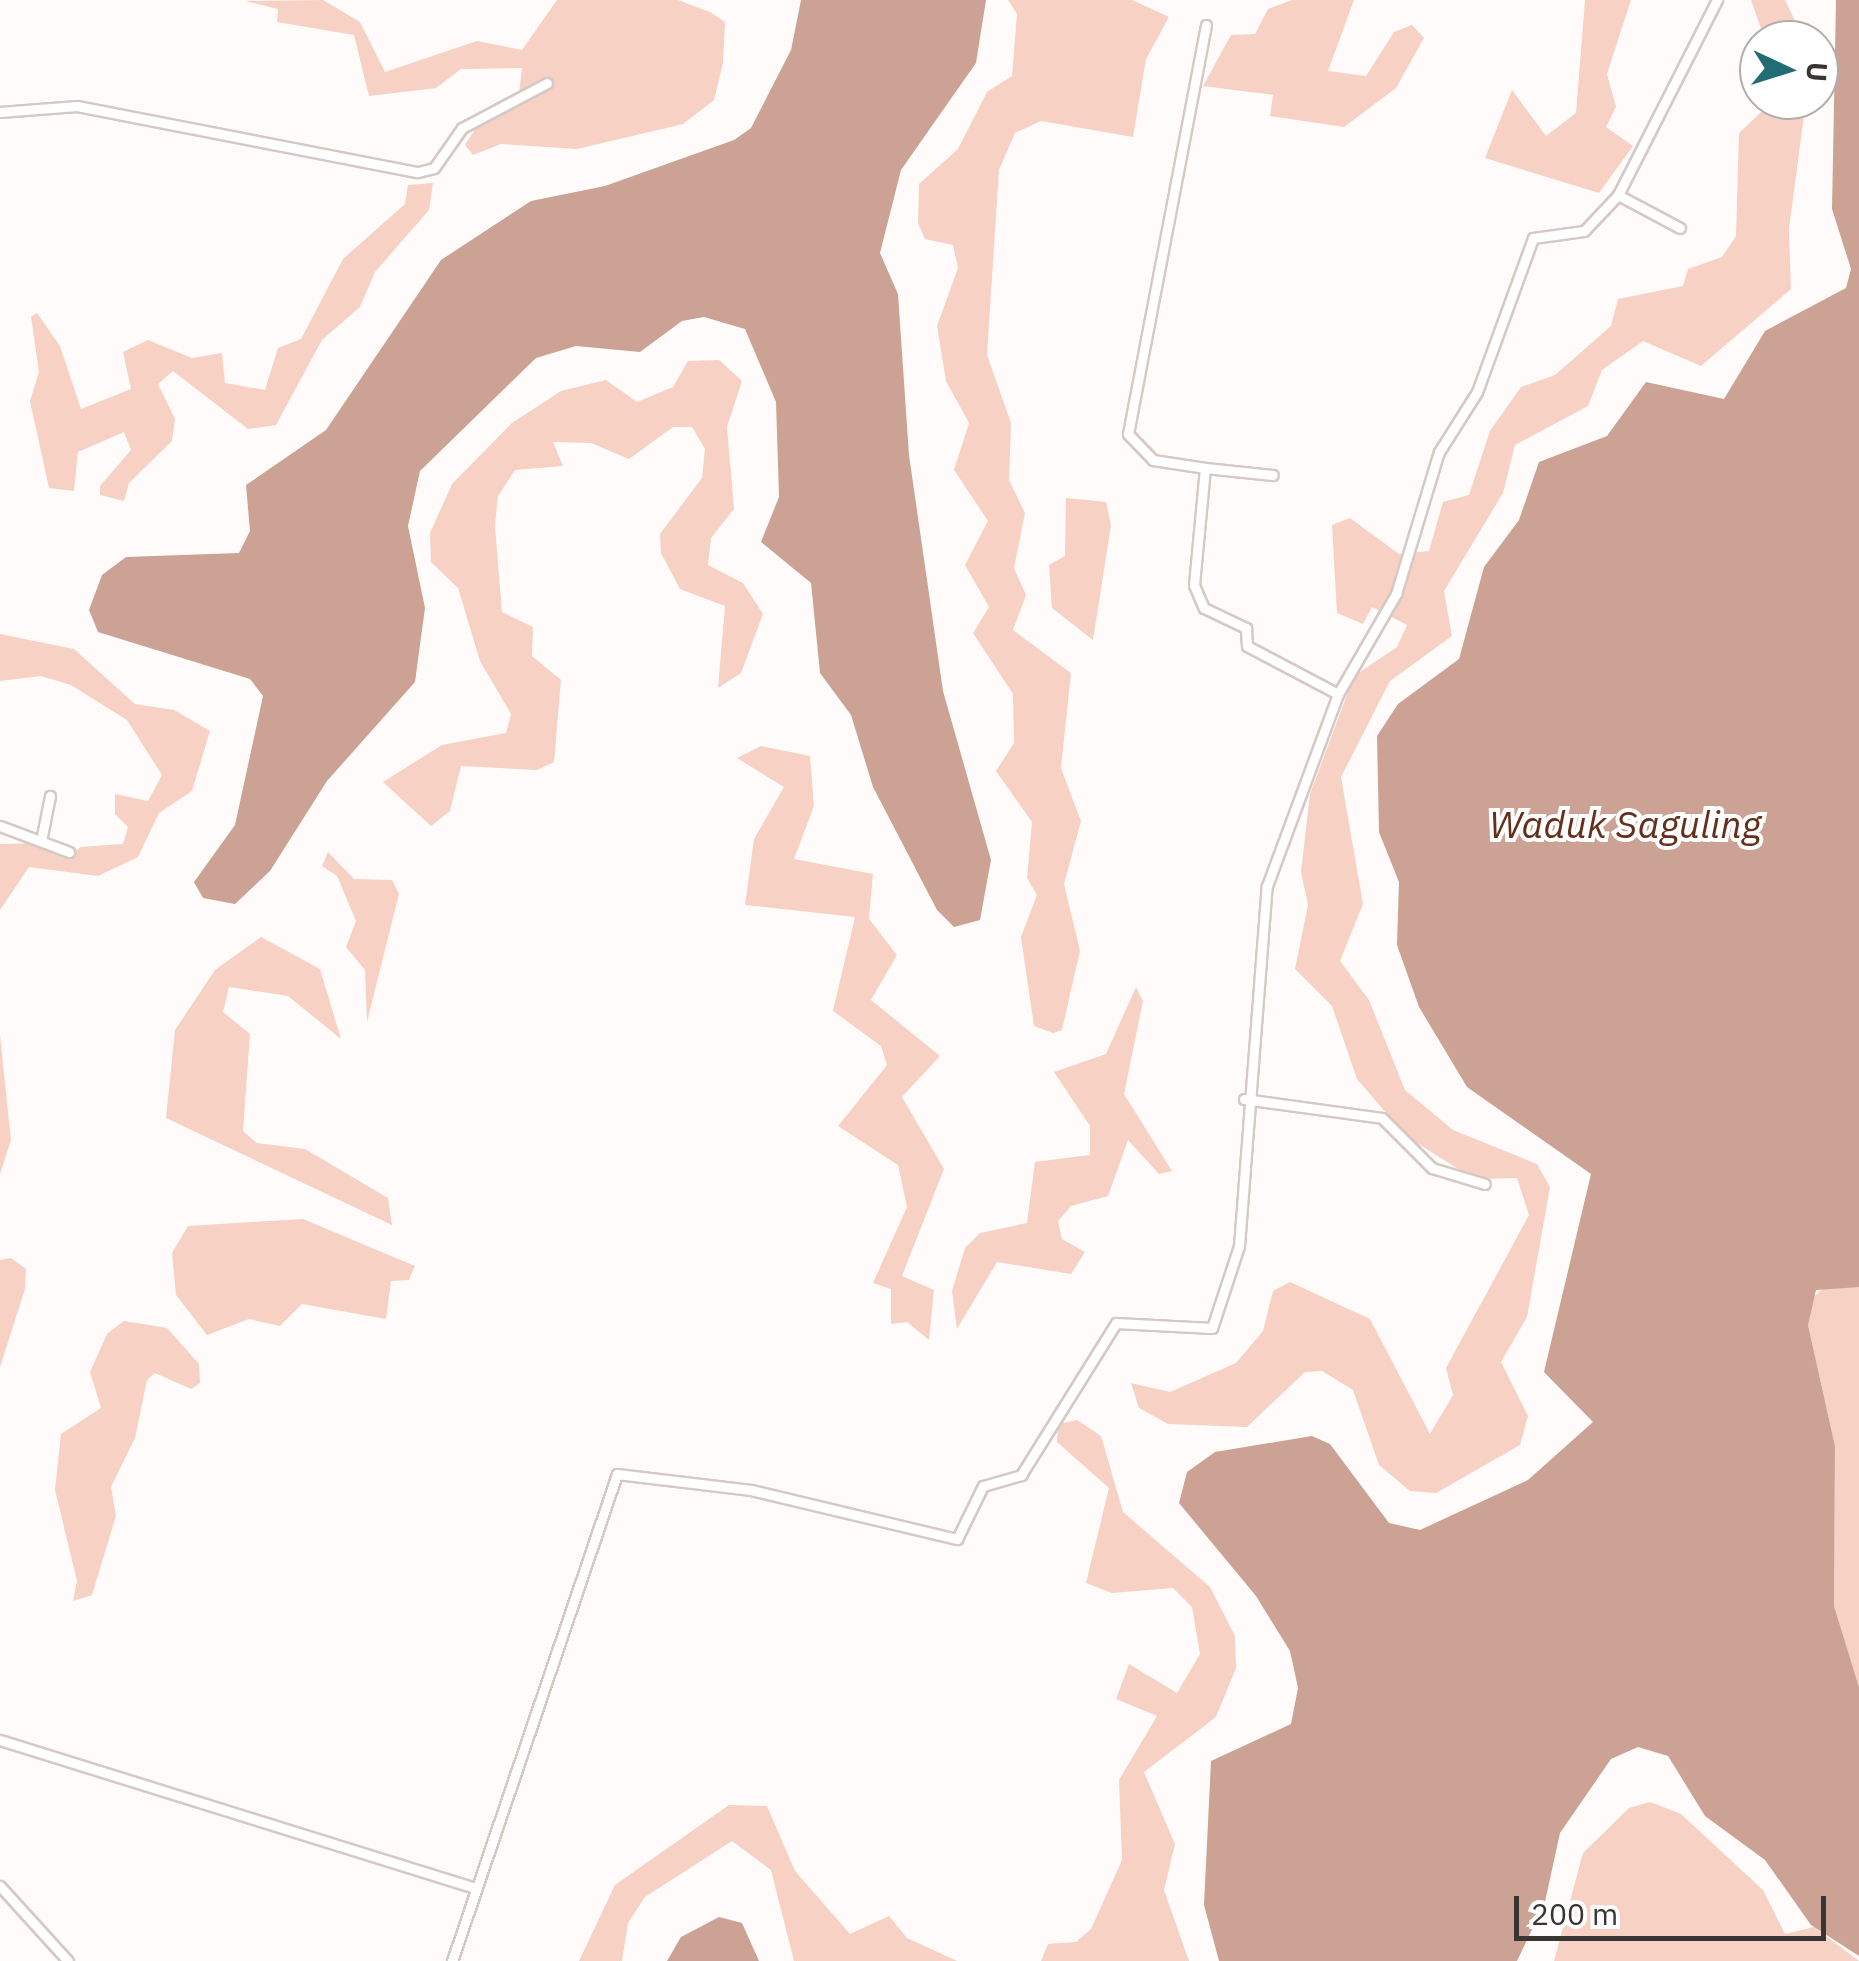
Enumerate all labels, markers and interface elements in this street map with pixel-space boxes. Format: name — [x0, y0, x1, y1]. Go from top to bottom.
north arrow — [1739, 20, 1839, 120]
text: U — [1798, 61, 1837, 83]
water label: Waduk Saguling — [1489, 801, 1761, 847]
scale bar — [1519, 1876, 1832, 1938]
text: 200 m — [1531, 1894, 1618, 1933]

